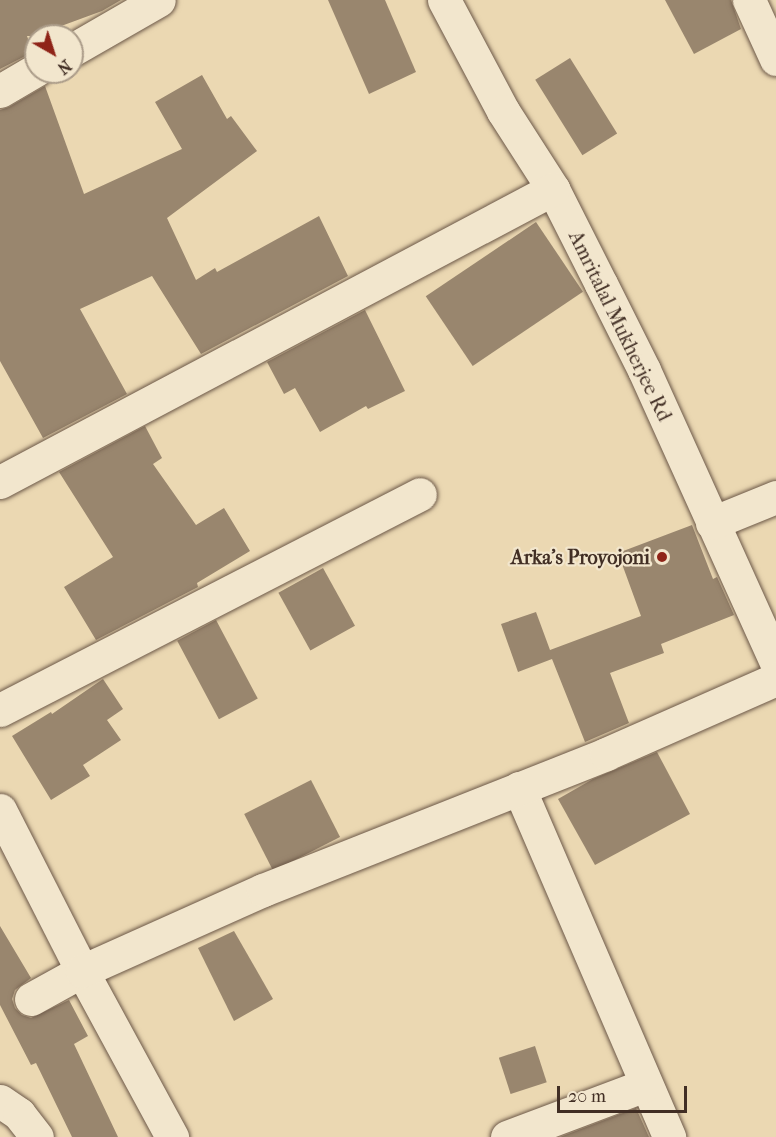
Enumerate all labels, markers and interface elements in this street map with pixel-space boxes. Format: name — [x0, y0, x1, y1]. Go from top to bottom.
north arrow — [24, 24, 84, 84]
text: N — [54, 56, 75, 78]
street label: Amritalal Mukherjee Rd — [563, 227, 677, 425]
place label: Arka's Proyojoni — [511, 545, 650, 569]
marker: Arka's Proyojoni — [655, 550, 669, 564]
scale bar — [560, 1074, 690, 1112]
text: 20 m — [568, 1086, 606, 1107]

